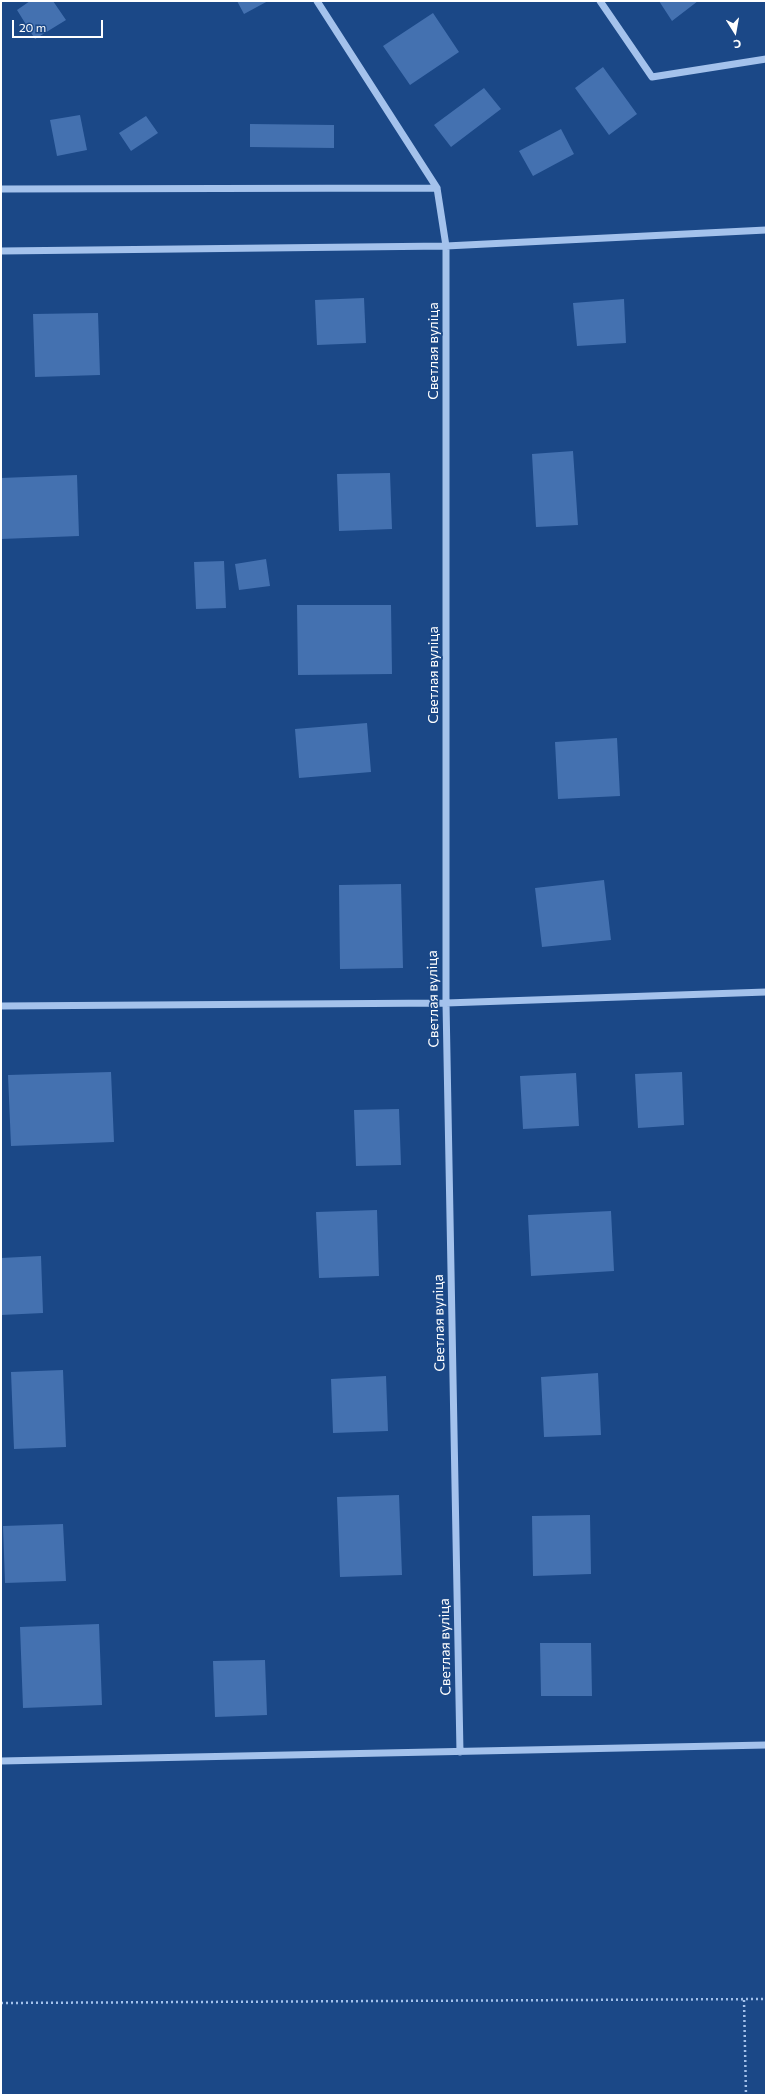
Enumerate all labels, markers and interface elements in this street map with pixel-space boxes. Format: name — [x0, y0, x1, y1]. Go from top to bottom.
scale bar — [14, 12, 105, 38]
north arrow — [715, 12, 755, 52]
text: 20 m — [19, 20, 46, 34]
text: С — [732, 37, 742, 51]
street label: Светлая вуліца — [425, 302, 441, 400]
street label: Светлая вуліца — [425, 626, 441, 724]
street label: Светлая вуліца — [424, 950, 442, 1048]
street label: Светлая вуліца — [430, 1274, 448, 1372]
street label: Светлая вуліца — [436, 1598, 454, 1696]

